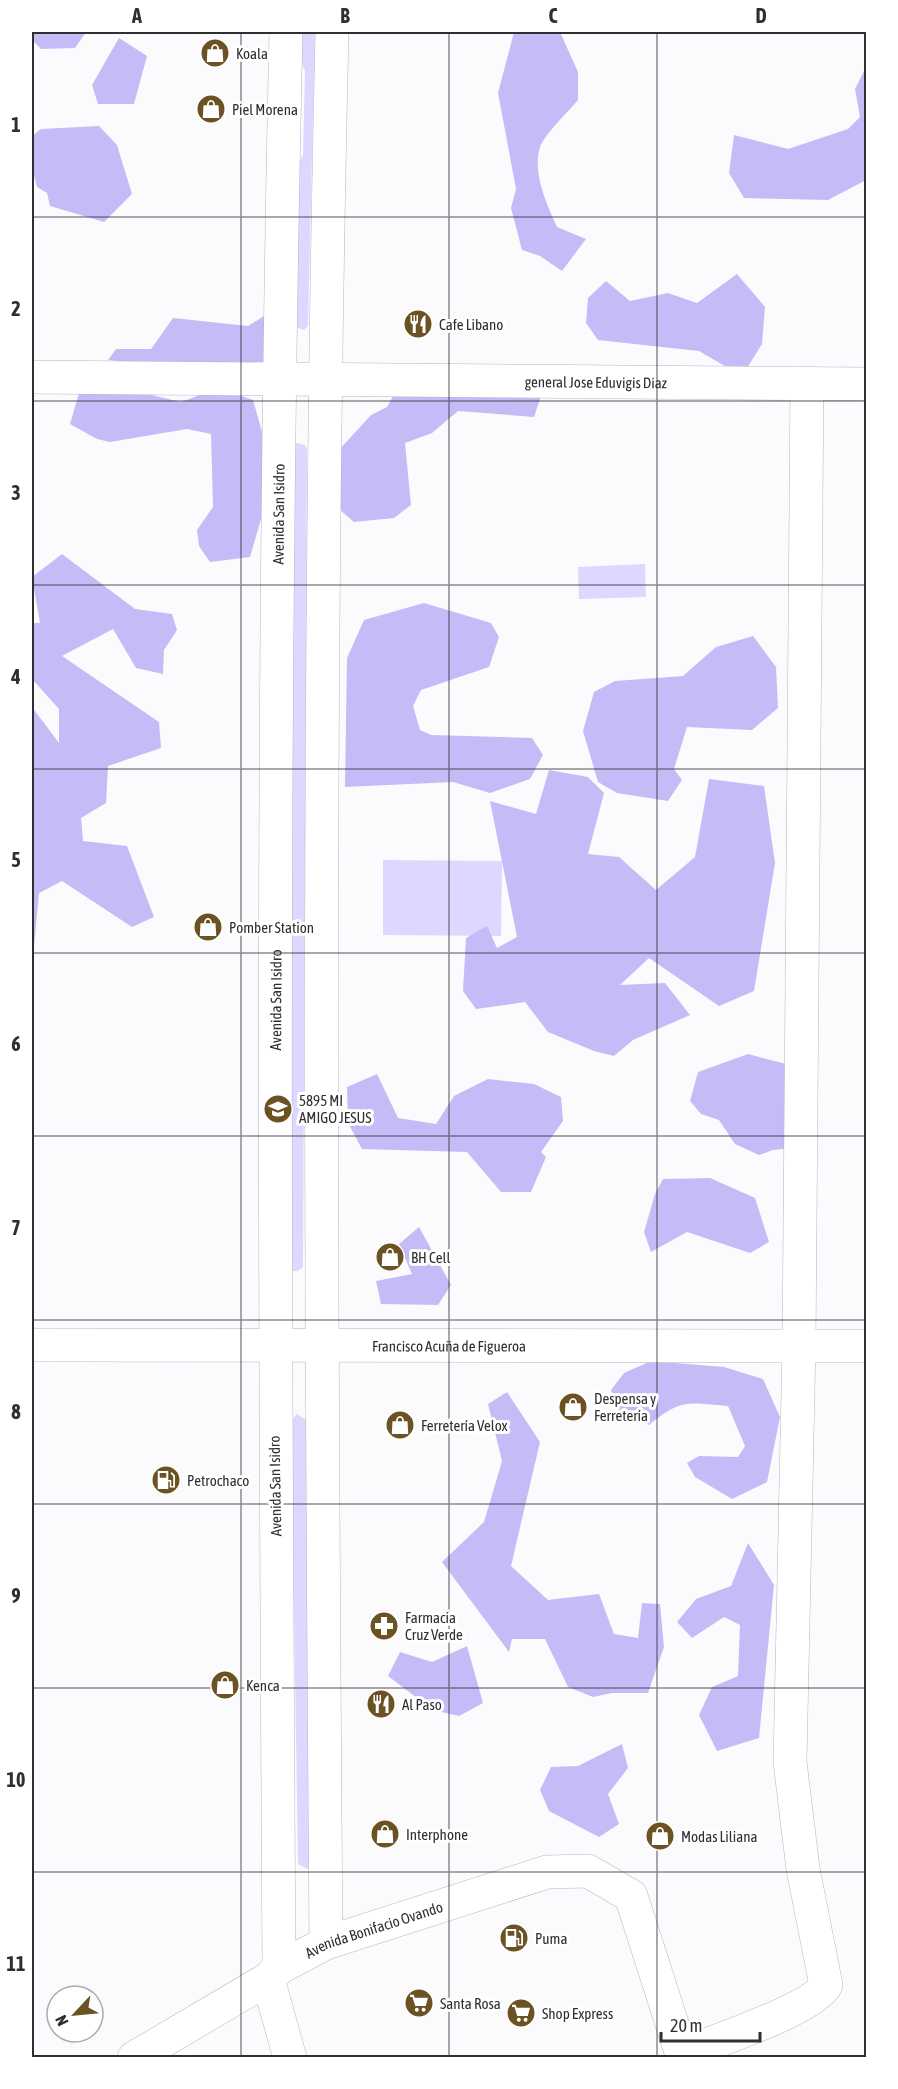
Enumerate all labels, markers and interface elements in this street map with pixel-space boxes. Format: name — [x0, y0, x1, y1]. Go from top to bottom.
text: A — [131, 4, 142, 27]
text: B — [340, 4, 350, 27]
text: C — [549, 4, 558, 27]
text: D — [755, 4, 767, 27]
shop icon: Koala — [199, 37, 231, 69]
place label: Koala — [236, 45, 268, 62]
shop icon: Piel Morena — [195, 93, 227, 125]
place label: Piel Morena — [232, 101, 298, 118]
text: 1 — [11, 113, 21, 136]
text: 2 — [11, 297, 21, 320]
restaurant icon: Cafe Libano — [402, 308, 434, 340]
place label: Cafe Libano — [439, 316, 503, 333]
street label: general Jose Eduvigis Diaz — [525, 373, 668, 391]
street label: Avenida San Isidro — [269, 463, 287, 565]
text: 3 — [11, 481, 21, 504]
text: 4 — [10, 665, 21, 688]
text: 5 — [11, 848, 21, 871]
shop icon: Pomber Station — [192, 911, 224, 943]
place label: Pomber Station — [229, 919, 314, 936]
street label: Avenida San Isidro — [267, 950, 284, 1050]
text: 6 — [11, 1032, 21, 1055]
place label: 5895 MI AMIGO JESUS — [299, 1092, 372, 1126]
school or university icon: 5895 MI AMIGO JESUS — [262, 1093, 294, 1125]
text: 7 — [11, 1216, 21, 1239]
shop icon: BH Cell — [374, 1241, 406, 1273]
place label: BH Cell — [411, 1249, 450, 1266]
street label: Francisco Acuña de Figueroa — [372, 1337, 526, 1354]
place label: Despensa y Ferretería — [594, 1390, 656, 1424]
shop icon: Despensa y Ferretería — [557, 1391, 589, 1423]
text: 8 — [11, 1400, 21, 1423]
shop icon: Ferretería Velox — [384, 1409, 416, 1441]
place label: Ferretería Velox — [421, 1417, 508, 1434]
street label: Avenida San Isidro — [266, 1435, 284, 1537]
fuel station icon: Petrochaco — [150, 1464, 182, 1496]
place label: Petrochaco — [187, 1472, 249, 1489]
text: 9 — [11, 1584, 21, 1607]
place label: Farmacia Cruz Verde — [405, 1609, 463, 1643]
pharmacy icon: Farmacia Cruz Verde — [368, 1610, 400, 1642]
shop icon: Kenca — [209, 1669, 241, 1701]
place label: Kenca — [246, 1677, 280, 1694]
restaurant icon: Al Paso — [365, 1688, 397, 1720]
place label: Al Paso — [402, 1696, 442, 1713]
text: 10 — [7, 1768, 25, 1791]
shop icon: Interphone — [369, 1818, 401, 1850]
shop icon: Modas Liliana — [644, 1820, 676, 1852]
place label: Interphone — [406, 1826, 468, 1843]
place label: Modas Liliana — [681, 1828, 757, 1845]
street label: Avenida Bonifacio Ovando — [302, 1898, 445, 1961]
fuel station icon: Puma — [498, 1922, 530, 1954]
place label: Puma — [535, 1930, 567, 1947]
text: 11 — [7, 1952, 25, 1975]
north arrow — [45, 1984, 105, 2044]
supermarket icon: Santa Rosa — [403, 1987, 435, 2019]
place label: Santa Rosa — [440, 1995, 501, 2012]
supermarket icon: Shop Express — [505, 1997, 537, 2029]
place label: Shop Express — [542, 2005, 613, 2022]
scale bar — [661, 2005, 760, 2043]
text: N — [51, 2012, 72, 2029]
text: 20 m — [670, 2015, 702, 2036]

